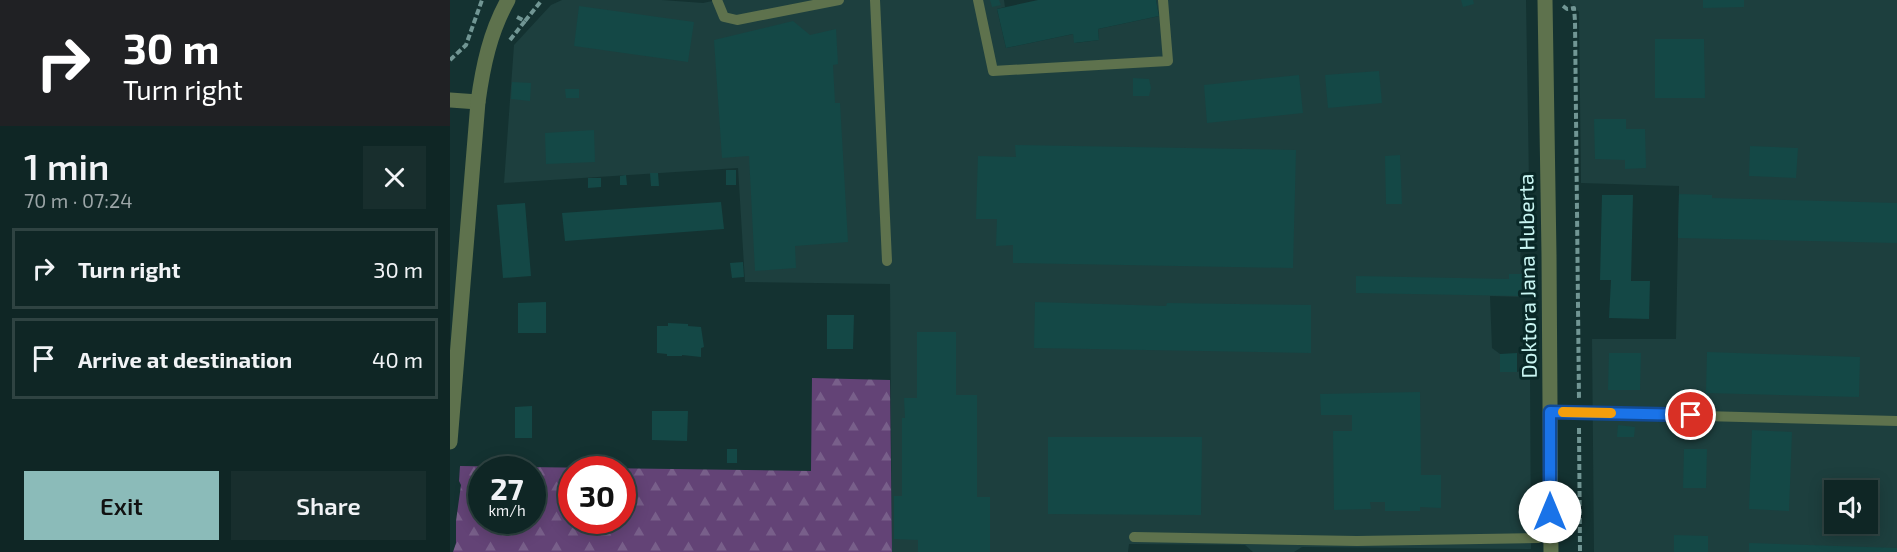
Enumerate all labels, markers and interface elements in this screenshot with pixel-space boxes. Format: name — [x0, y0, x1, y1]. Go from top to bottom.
text: 30 m — [123, 22, 219, 72]
icon: right — [24, 24, 102, 102]
text: Turn right — [123, 73, 243, 105]
text: 1 min — [24, 144, 109, 187]
button: close — [363, 146, 426, 209]
street label: Doktora Jana Huberta — [1512, 173, 1541, 379]
text: 70 m · 07:24 — [24, 188, 132, 212]
icon: right — [27, 252, 60, 285]
text: Turn right — [78, 256, 180, 282]
text: 30 m — [373, 256, 423, 282]
icon: arrive — [27, 342, 60, 375]
text: Arrive at destination — [78, 346, 292, 372]
text: 40 m — [372, 346, 423, 372]
pin — [1665, 389, 1716, 440]
icon: arrive — [1674, 398, 1707, 431]
speed limit sign: 30 — [558, 456, 636, 534]
text: 27 — [490, 470, 524, 506]
button: Exit — [24, 471, 219, 540]
button: Share — [231, 471, 426, 540]
position arrow — [1518, 480, 1582, 544]
map controls — [1824, 480, 1878, 534]
button: sound — [1824, 480, 1878, 534]
text: km/h — [488, 501, 526, 519]

